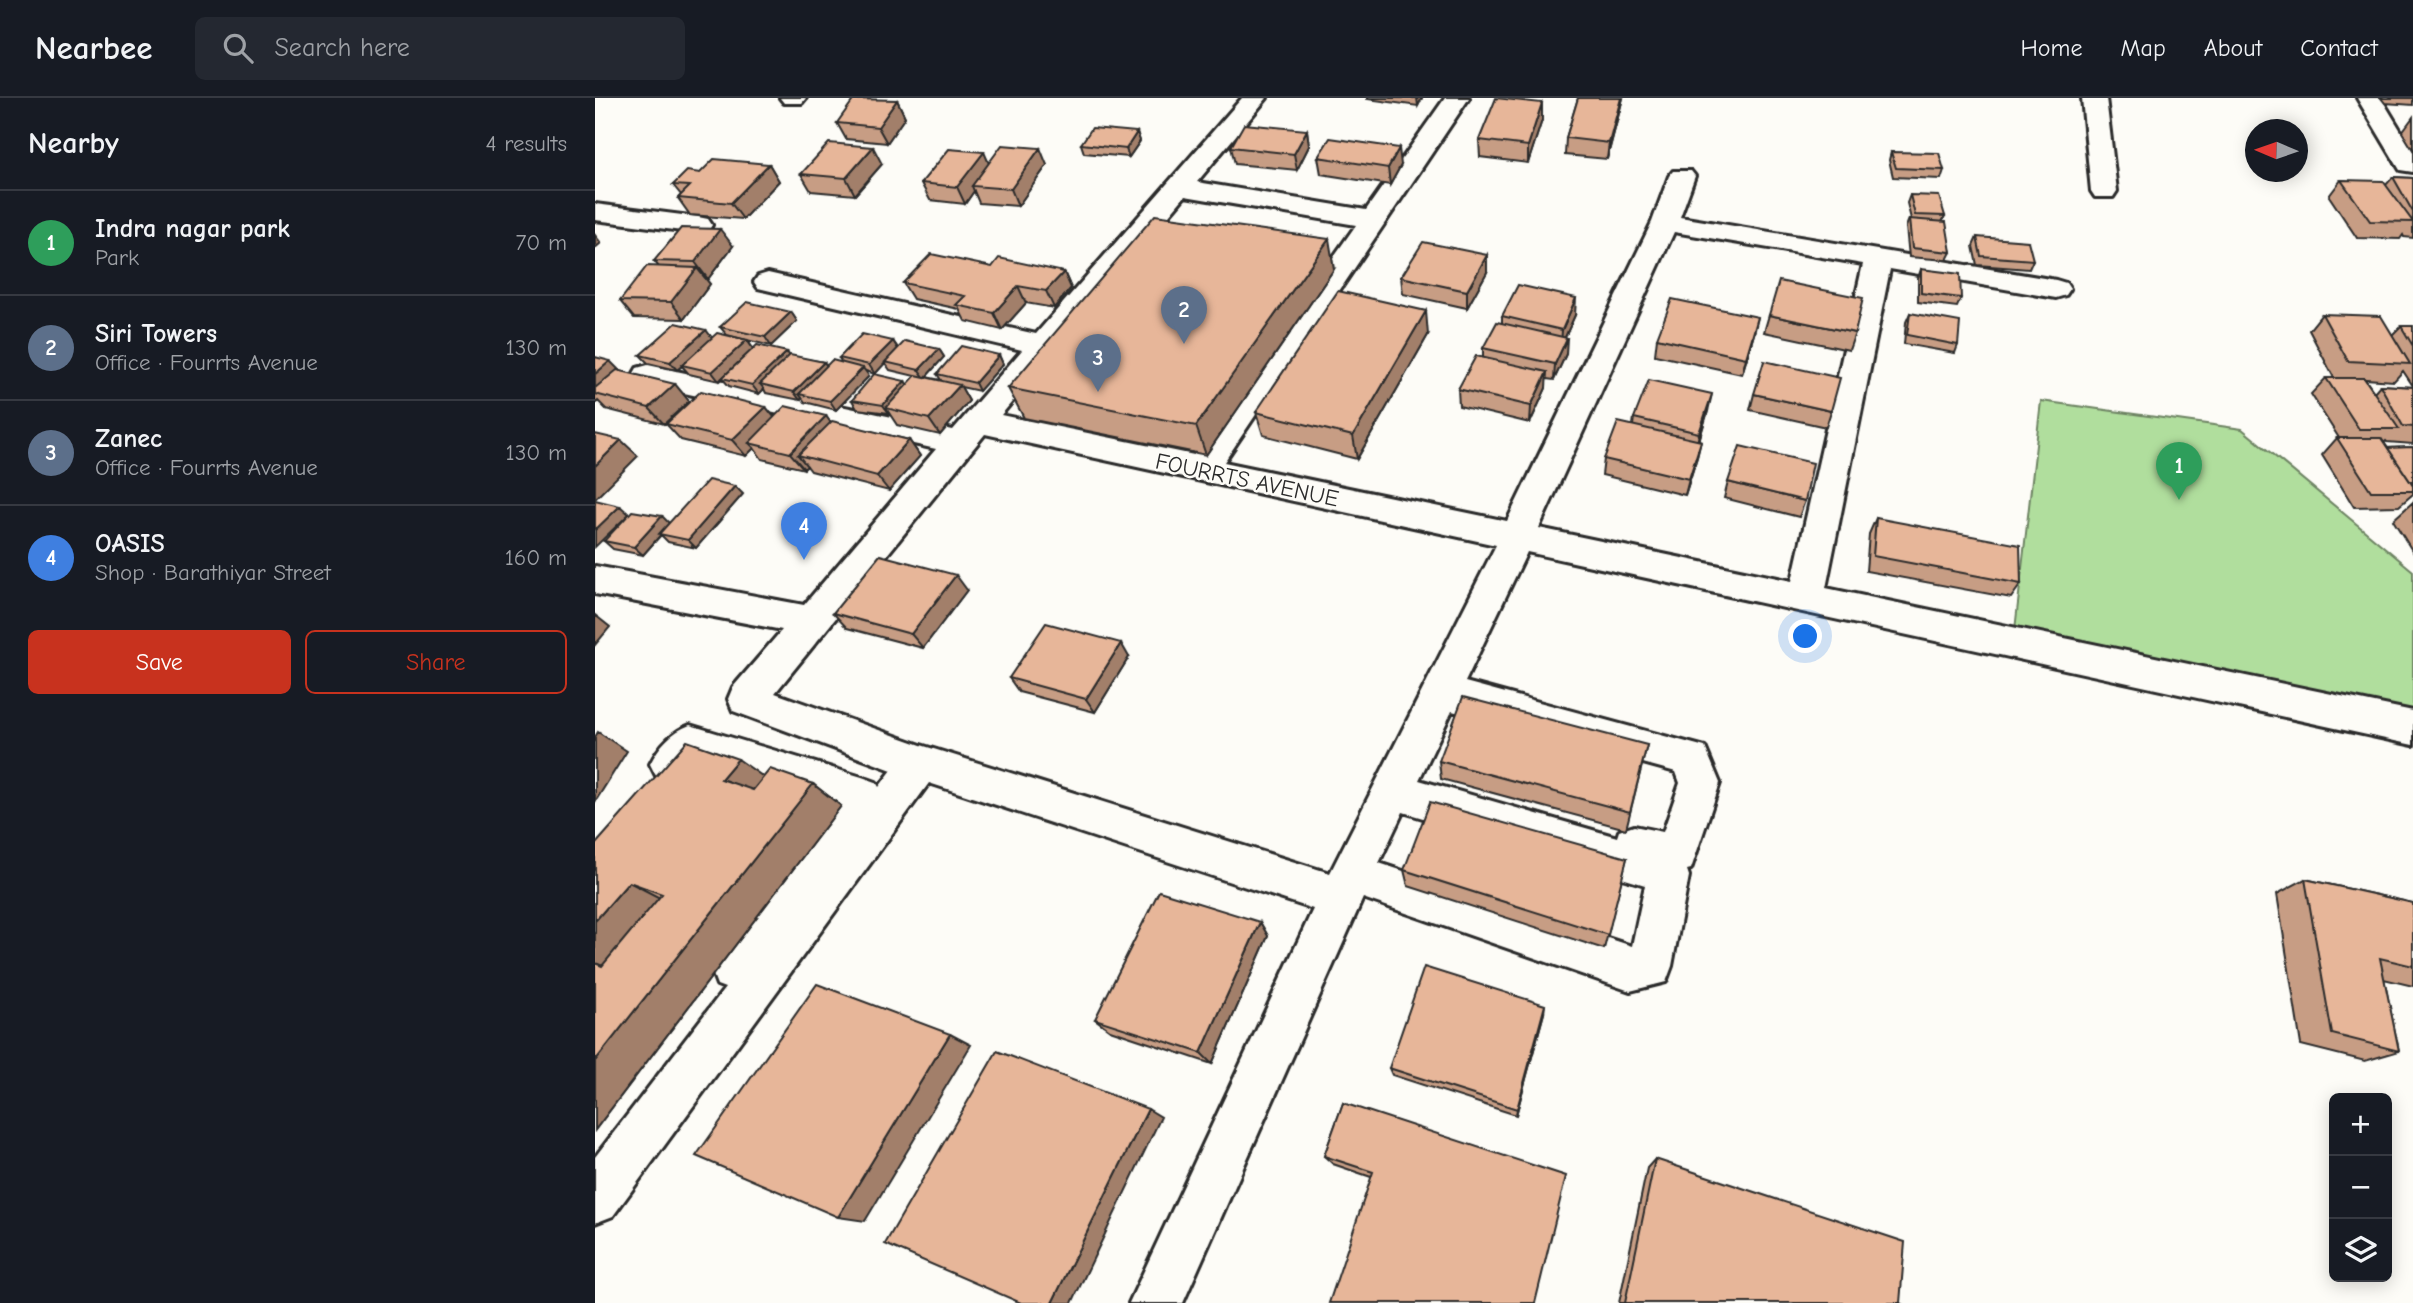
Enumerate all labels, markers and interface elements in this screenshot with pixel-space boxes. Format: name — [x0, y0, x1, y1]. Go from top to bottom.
search box — [195, 17, 685, 80]
text: Nearbee — [35, 29, 153, 67]
icon: search — [219, 29, 257, 67]
text: Search here — [275, 33, 410, 63]
text: Home — [2021, 34, 2082, 62]
text: Map — [2120, 34, 2166, 62]
text: About — [2204, 34, 2262, 62]
text: Contact — [2300, 34, 2378, 62]
north arrow — [2245, 119, 2308, 182]
text: Nearby — [28, 126, 119, 161]
text: 4 results — [485, 130, 567, 157]
text: Indra nagar park — [95, 214, 290, 244]
text: 1 — [46, 229, 56, 256]
text: 70 m — [515, 229, 567, 256]
text: Park — [95, 244, 139, 271]
pin: 2 — [1161, 286, 1207, 344]
text: Siri Towers — [95, 319, 217, 349]
text: 2 — [45, 334, 57, 361]
text: 130 m — [506, 334, 567, 361]
pin: 3 — [1075, 334, 1121, 392]
text: Office · Fourrts Avenue — [95, 349, 318, 376]
text: Zanec — [95, 424, 162, 454]
text: 3 — [45, 439, 57, 466]
text: 130 m — [506, 439, 567, 466]
pin: 1 — [2156, 442, 2202, 500]
street label: FOURRTS AVENUE — [1153, 447, 1341, 513]
text: Office · Fourrts Avenue — [95, 454, 318, 481]
pin: 4 — [781, 502, 827, 560]
text: OASIS — [95, 529, 165, 559]
text: 4 — [46, 544, 56, 571]
text: 160 m — [505, 544, 567, 571]
text: Shop · Barathiyar Street — [95, 559, 331, 586]
your location — [1788, 619, 1822, 653]
button: Save — [28, 630, 291, 694]
button: Share — [305, 630, 567, 694]
map controls — [2329, 1093, 2392, 1282]
button: + — [2329, 1093, 2392, 1156]
button: − — [2329, 1156, 2392, 1219]
button: layers — [2329, 1219, 2392, 1282]

